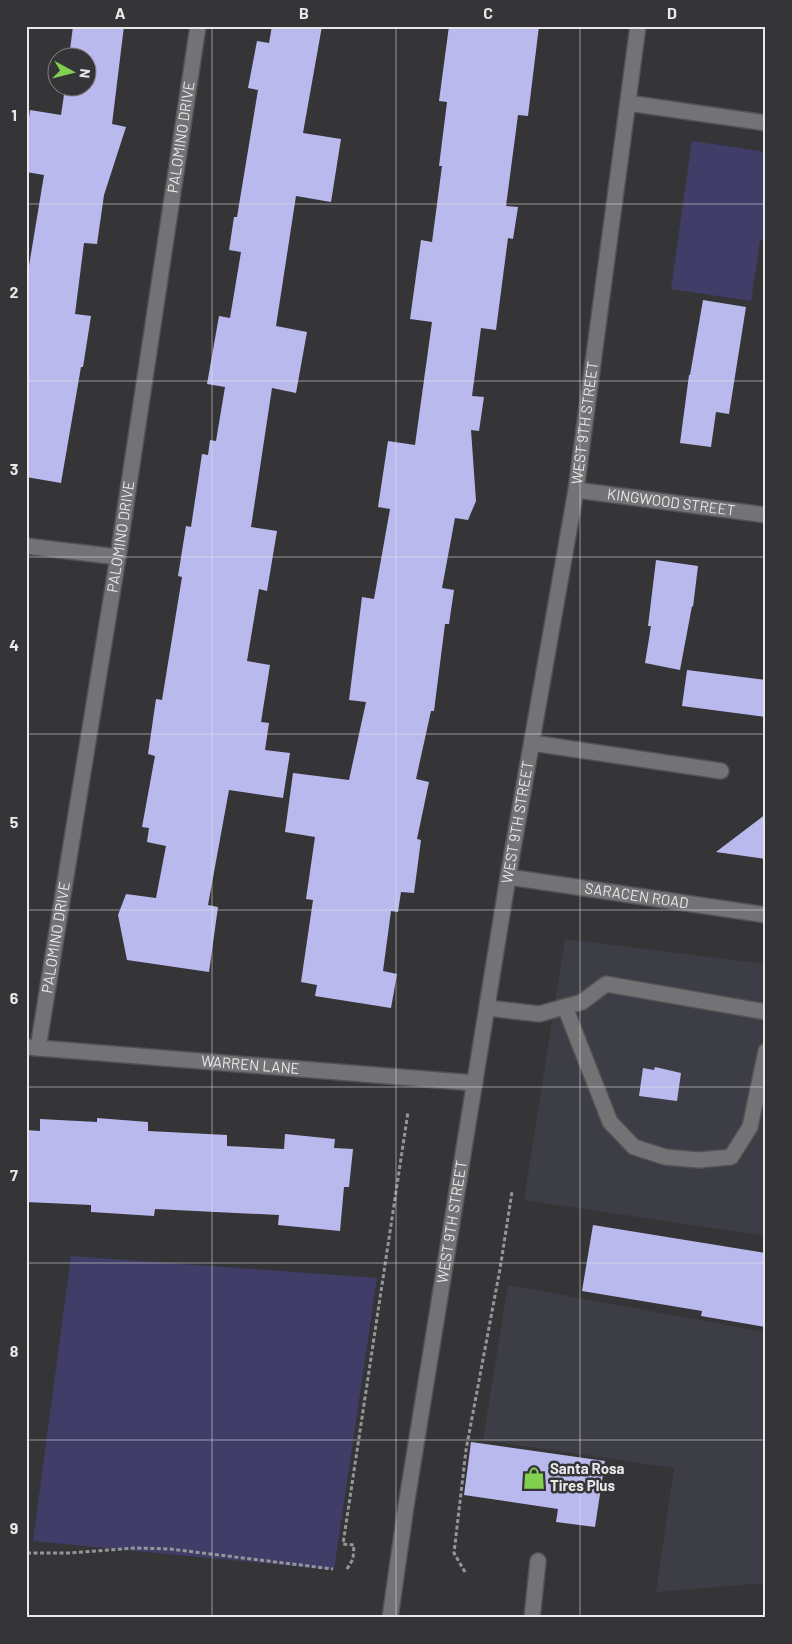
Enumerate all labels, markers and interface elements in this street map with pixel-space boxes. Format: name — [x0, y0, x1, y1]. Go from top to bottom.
text: A — [115, 3, 126, 22]
text: B — [299, 3, 309, 22]
text: C — [483, 3, 493, 22]
text: D — [667, 3, 677, 22]
north arrow — [48, 48, 98, 98]
text: N — [76, 68, 94, 79]
street label: PALOMINO DRIVE — [163, 80, 198, 194]
text: 1 — [11, 105, 17, 124]
text: 2 — [10, 282, 19, 301]
street label: WEST 9TH STREET — [567, 360, 601, 485]
text: 3 — [10, 459, 18, 478]
street label: PALOMINO DRIVE — [102, 479, 137, 594]
street label: KINGWOOD STREET — [606, 484, 736, 519]
text: 4 — [9, 635, 19, 654]
street label: WEST 9TH STREET — [497, 759, 536, 885]
text: 5 — [10, 812, 19, 831]
street label: SARACEN ROAD — [584, 878, 690, 911]
street label: PALOMINO DRIVE — [37, 880, 73, 994]
text: 6 — [10, 988, 19, 1007]
street label: WARREN LANE — [200, 1051, 300, 1077]
street label: WEST 9TH STREET — [432, 1159, 470, 1284]
text: 7 — [10, 1165, 18, 1184]
text: 8 — [10, 1341, 19, 1360]
place label: Santa Rosa Tires Plus — [550, 1459, 625, 1494]
shop icon: Santa Rosa Tires Plus — [521, 1465, 547, 1491]
text: 9 — [10, 1518, 18, 1537]

